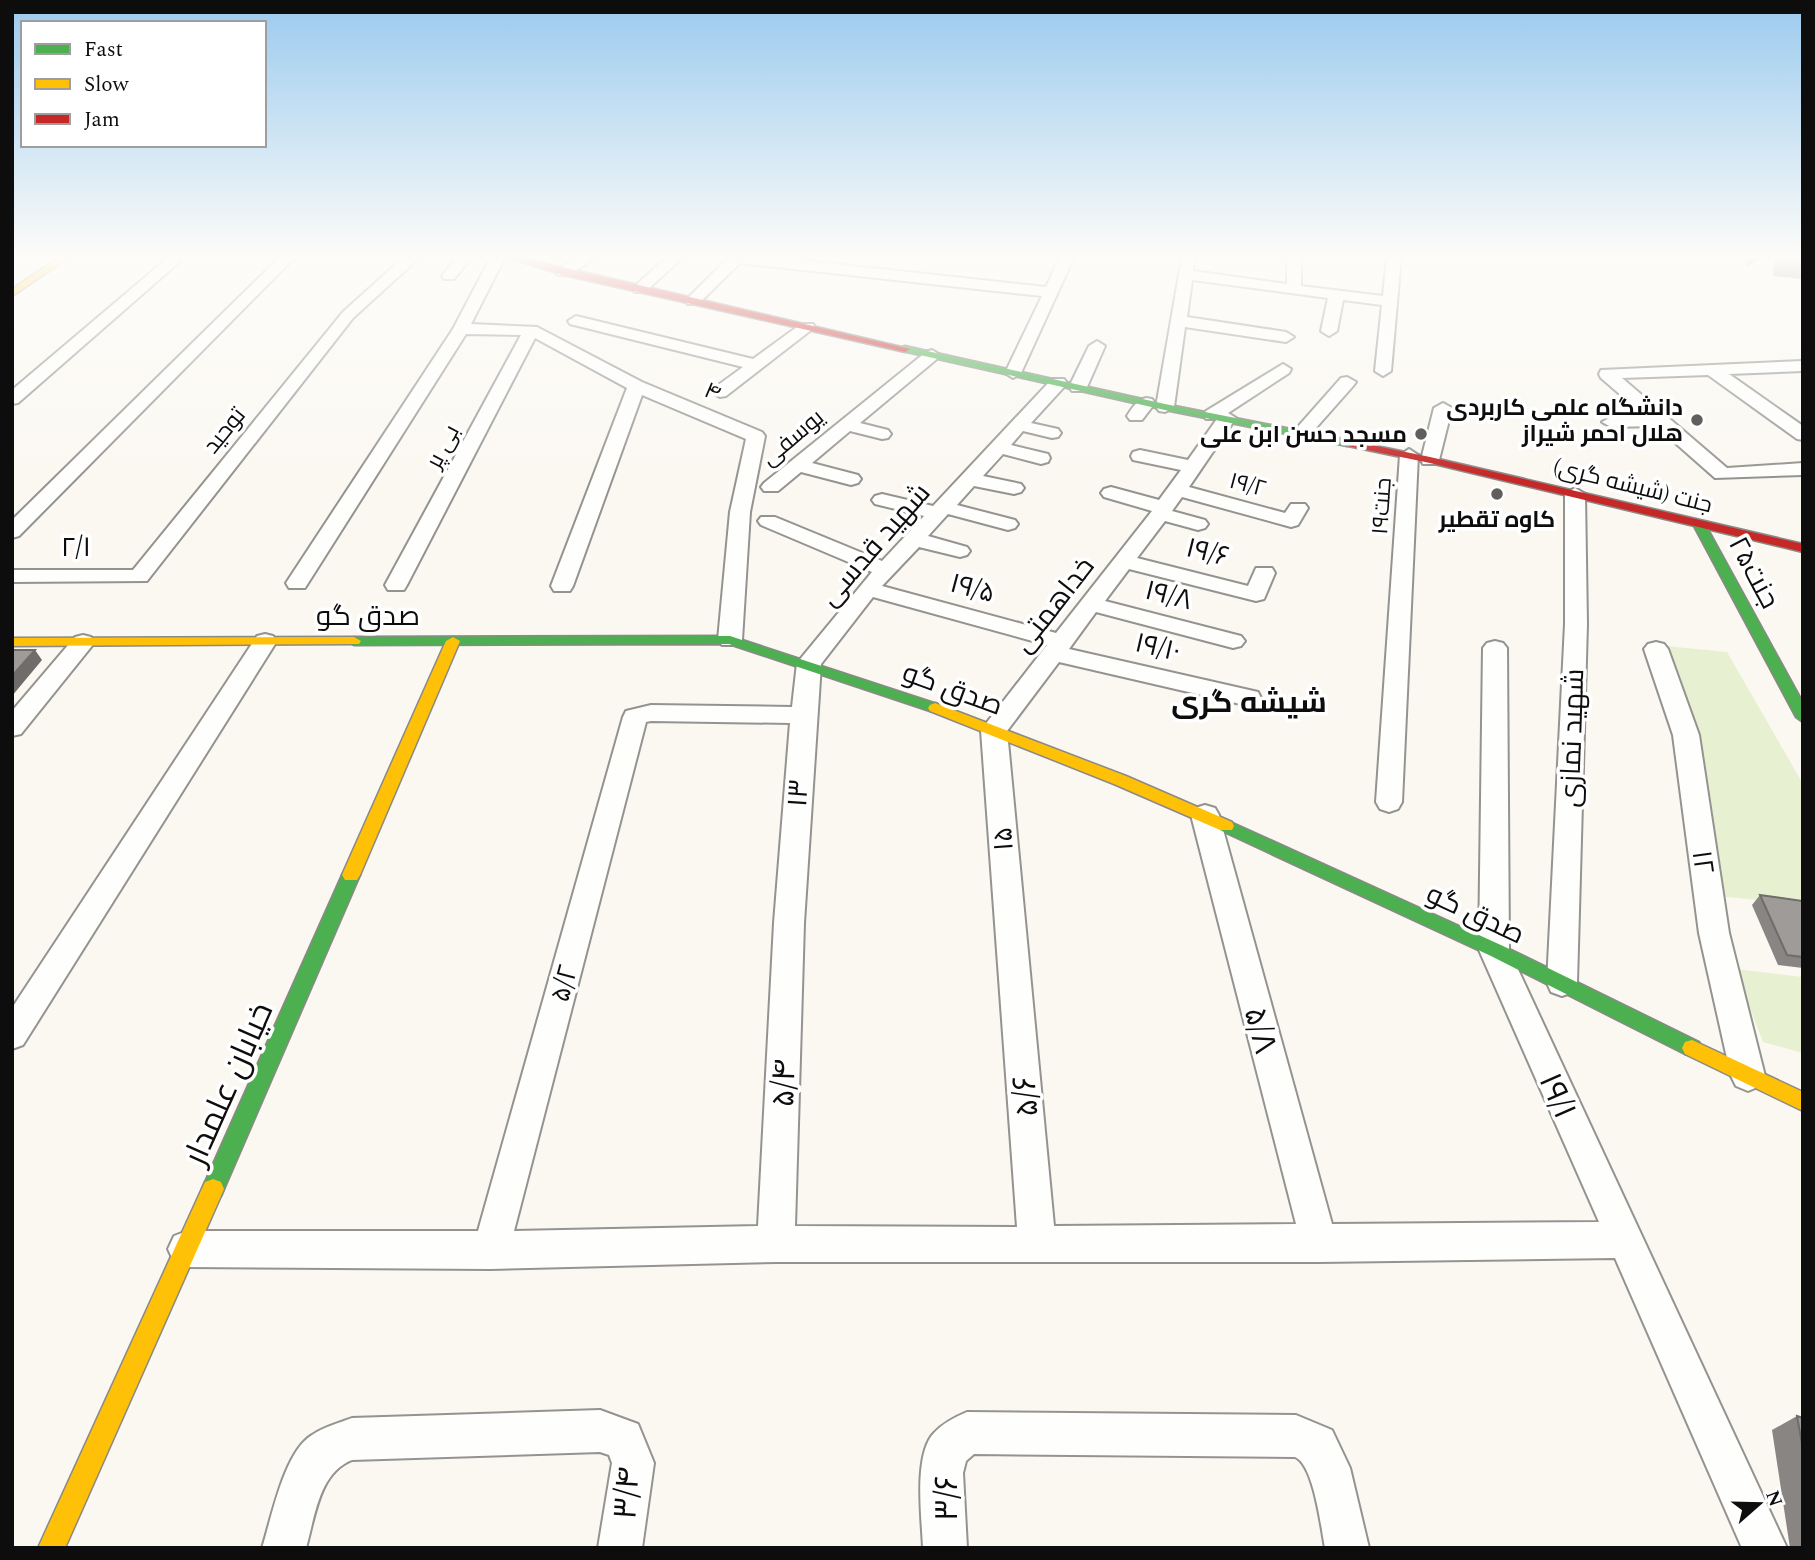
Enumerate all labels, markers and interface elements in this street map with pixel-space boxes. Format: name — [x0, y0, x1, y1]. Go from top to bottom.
legend — [21, 21, 266, 147]
text: Fast — [84, 34, 123, 66]
text: Slow — [84, 69, 130, 101]
text: Jam — [84, 104, 120, 136]
street label: ۴ — [699, 373, 726, 411]
place label: دانشگاه علمی کاربردی هلال احمر شیراز — [1446, 391, 1683, 452]
street label: توحید — [195, 400, 255, 462]
street label: یوسفی — [754, 401, 832, 475]
marker: دانشگاه علمی کاربردی هلال احمر شیراز — [1689, 412, 1705, 428]
place label: مسجد حسن ابن علی — [1200, 418, 1407, 453]
street label: بی پر — [416, 419, 469, 477]
marker: مسجد حسن ابن علی — [1413, 426, 1429, 442]
street label: جنت (شیشه گری) — [1549, 450, 1716, 523]
street label: ۱۹/۲ — [1225, 464, 1270, 507]
street label: شهید قدسی — [809, 474, 941, 616]
street label: جنت۱۹ — [1363, 476, 1402, 536]
marker: کاوه تقطیر — [1489, 486, 1505, 502]
place label: کاوه تقطیر — [1438, 503, 1555, 538]
street label: ۲/۱ — [61, 526, 91, 569]
street label: ۱۹/۶ — [1181, 526, 1234, 579]
street label: جنت۲۵ — [1717, 529, 1791, 617]
street label: خداهمتی — [1003, 547, 1106, 662]
street label: ۱۹/۵ — [945, 562, 1000, 615]
street label: ۱۹/۸ — [1140, 569, 1197, 622]
street label: صدق گو — [316, 595, 420, 638]
street label: ۱۹/۱۰ — [1130, 621, 1185, 674]
street label: صدق گو — [896, 651, 1009, 727]
street label: شهید نمازی — [1549, 668, 1596, 808]
district label: شیشه گری — [1171, 680, 1327, 726]
street label: ۱۳ — [776, 778, 821, 808]
street label: ۱۵ — [981, 825, 1026, 852]
street label: ۱۲ — [1680, 848, 1725, 877]
street label: صدق گو — [1419, 873, 1532, 956]
street label: ۵/۲ — [539, 960, 590, 1007]
street label: خیابان علمدار — [170, 994, 287, 1175]
street label: ۵/۸ — [1230, 1001, 1290, 1060]
street label: ۵/۴ — [758, 1058, 810, 1108]
street label: ۱۹/۱ — [1525, 1065, 1589, 1127]
street label: ۵/۶ — [999, 1073, 1053, 1119]
street label: ۳/۴ — [600, 1465, 654, 1521]
north arrow — [1724, 1469, 1794, 1539]
street label: ۳/۶ — [922, 1475, 972, 1521]
text: N — [1757, 1486, 1790, 1511]

